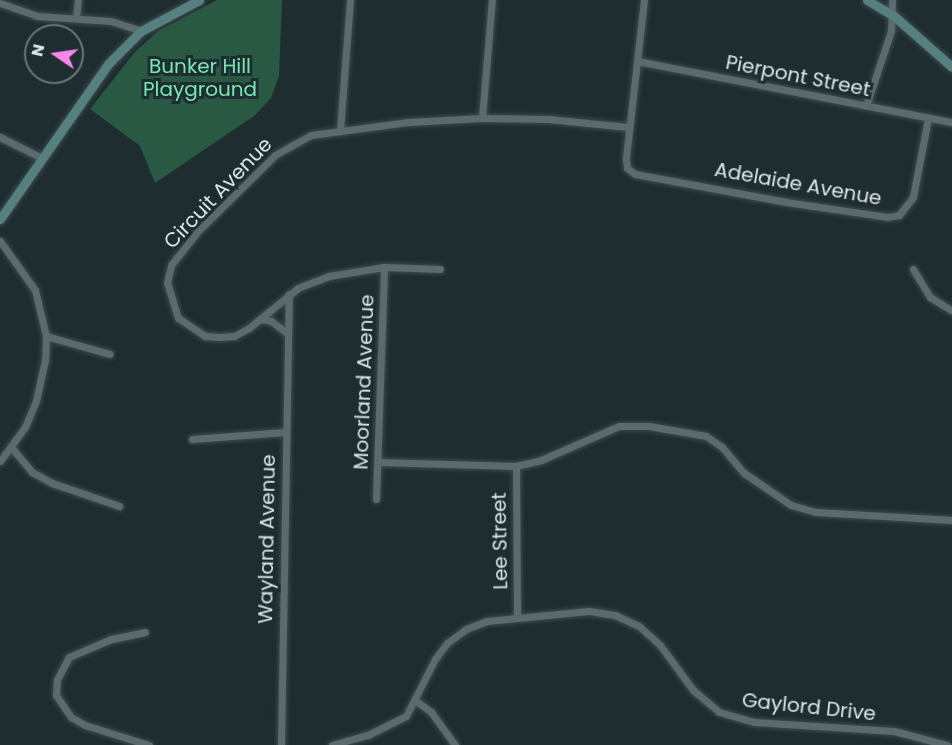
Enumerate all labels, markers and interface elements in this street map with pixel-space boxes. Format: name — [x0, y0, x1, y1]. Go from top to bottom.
north arrow — [24, 24, 84, 84]
text: N — [25, 42, 50, 59]
street label: Pierpont Street — [724, 50, 872, 102]
park label: Bunker Hill Playground — [143, 55, 257, 102]
street label: Circuit Avenue — [159, 132, 277, 254]
street label: Adelaide Avenue — [713, 157, 883, 211]
street label: Moorland Avenue — [349, 294, 379, 470]
street label: Wayland Avenue — [254, 454, 280, 624]
street label: Lee Street — [487, 492, 513, 590]
street label: Gaylord Drive — [741, 688, 877, 726]

